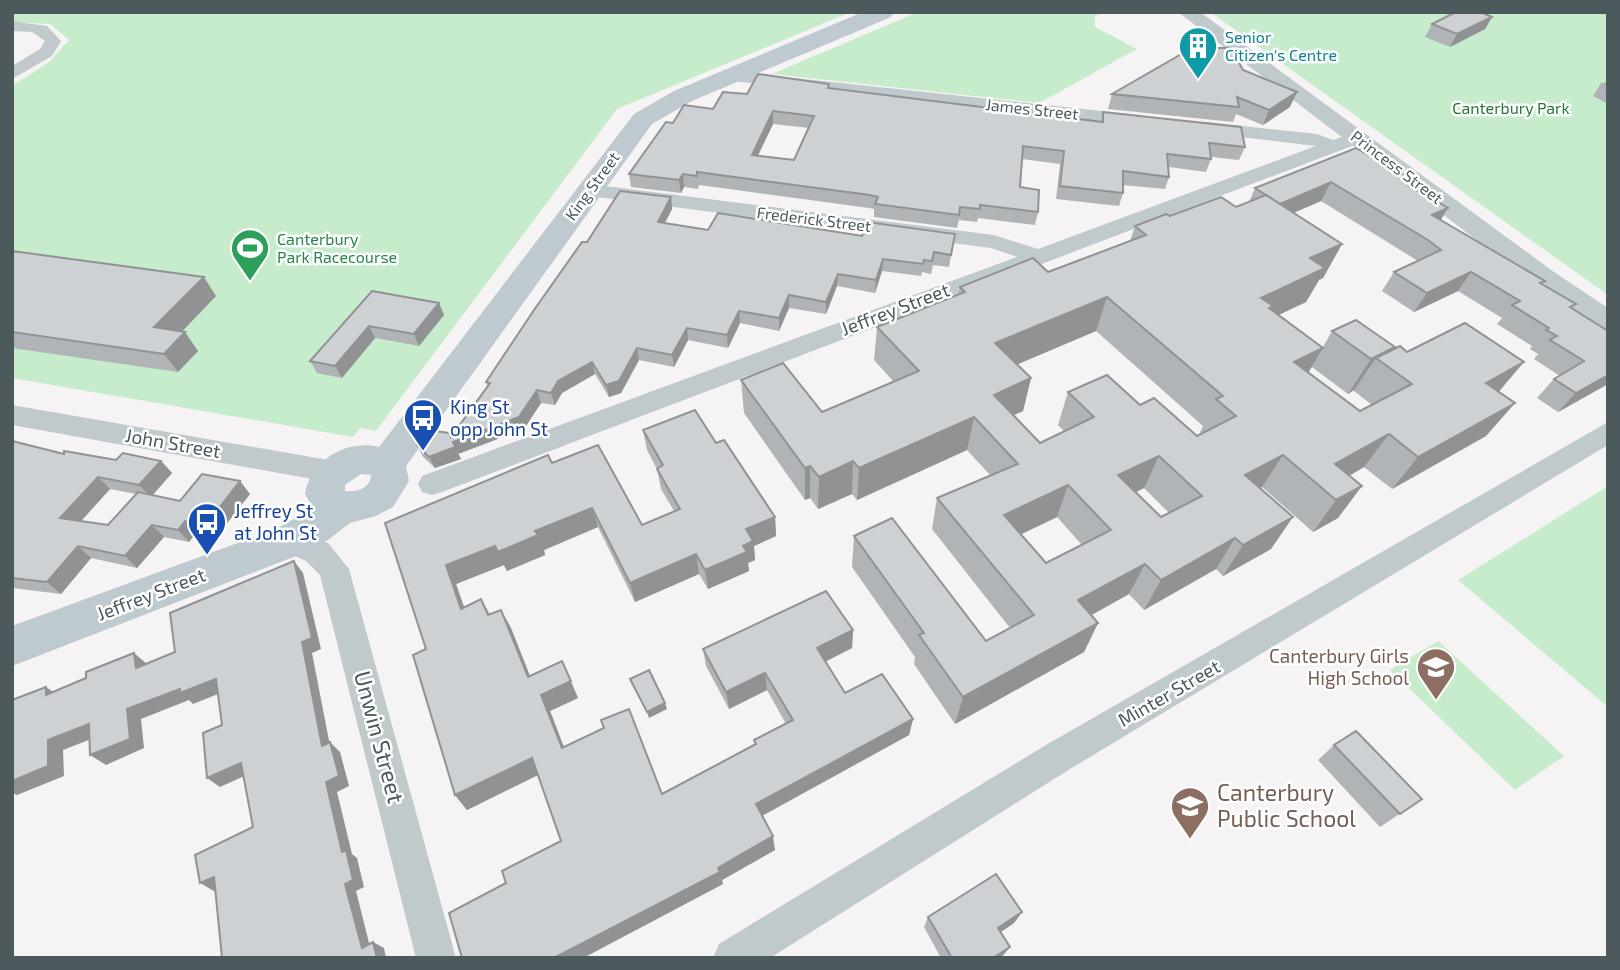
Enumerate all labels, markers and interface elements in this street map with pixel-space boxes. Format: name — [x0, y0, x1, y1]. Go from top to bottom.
building icon: Senior Citizen's Centre — [1177, 25, 1219, 80]
place label: Senior Citizen's Centre — [1225, 27, 1337, 64]
street label: James Street — [985, 94, 1079, 123]
park label: Canterbury Park — [1452, 98, 1570, 117]
street label: Princess Street — [1348, 126, 1447, 207]
street label: King Street — [560, 148, 623, 224]
street label: Frederick Street — [756, 202, 872, 235]
sports icon: Canterbury Park Racecourse — [229, 227, 271, 282]
place label: Canterbury Park Racecourse — [277, 229, 397, 266]
street label: Jeffrey Street — [837, 277, 952, 340]
place label: King St opp John St — [450, 395, 548, 440]
bus stop icon: King St opp John St — [402, 397, 444, 452]
street label: John Street — [124, 423, 223, 462]
place label: Jeffrey St at John St — [234, 499, 317, 544]
bus stop icon: Jeffrey St at John St — [186, 501, 228, 556]
street label: Jeffrey Street — [93, 562, 208, 625]
place label: Canterbury Girls High School — [1269, 644, 1409, 689]
school or university icon: Canterbury Girls High School — [1415, 646, 1457, 701]
street label: Minter Street — [1114, 654, 1224, 731]
street label: Unwin Street — [349, 668, 411, 806]
place label: Canterbury Public School — [1217, 778, 1356, 832]
school or university icon: Canterbury Public School — [1169, 785, 1211, 840]

